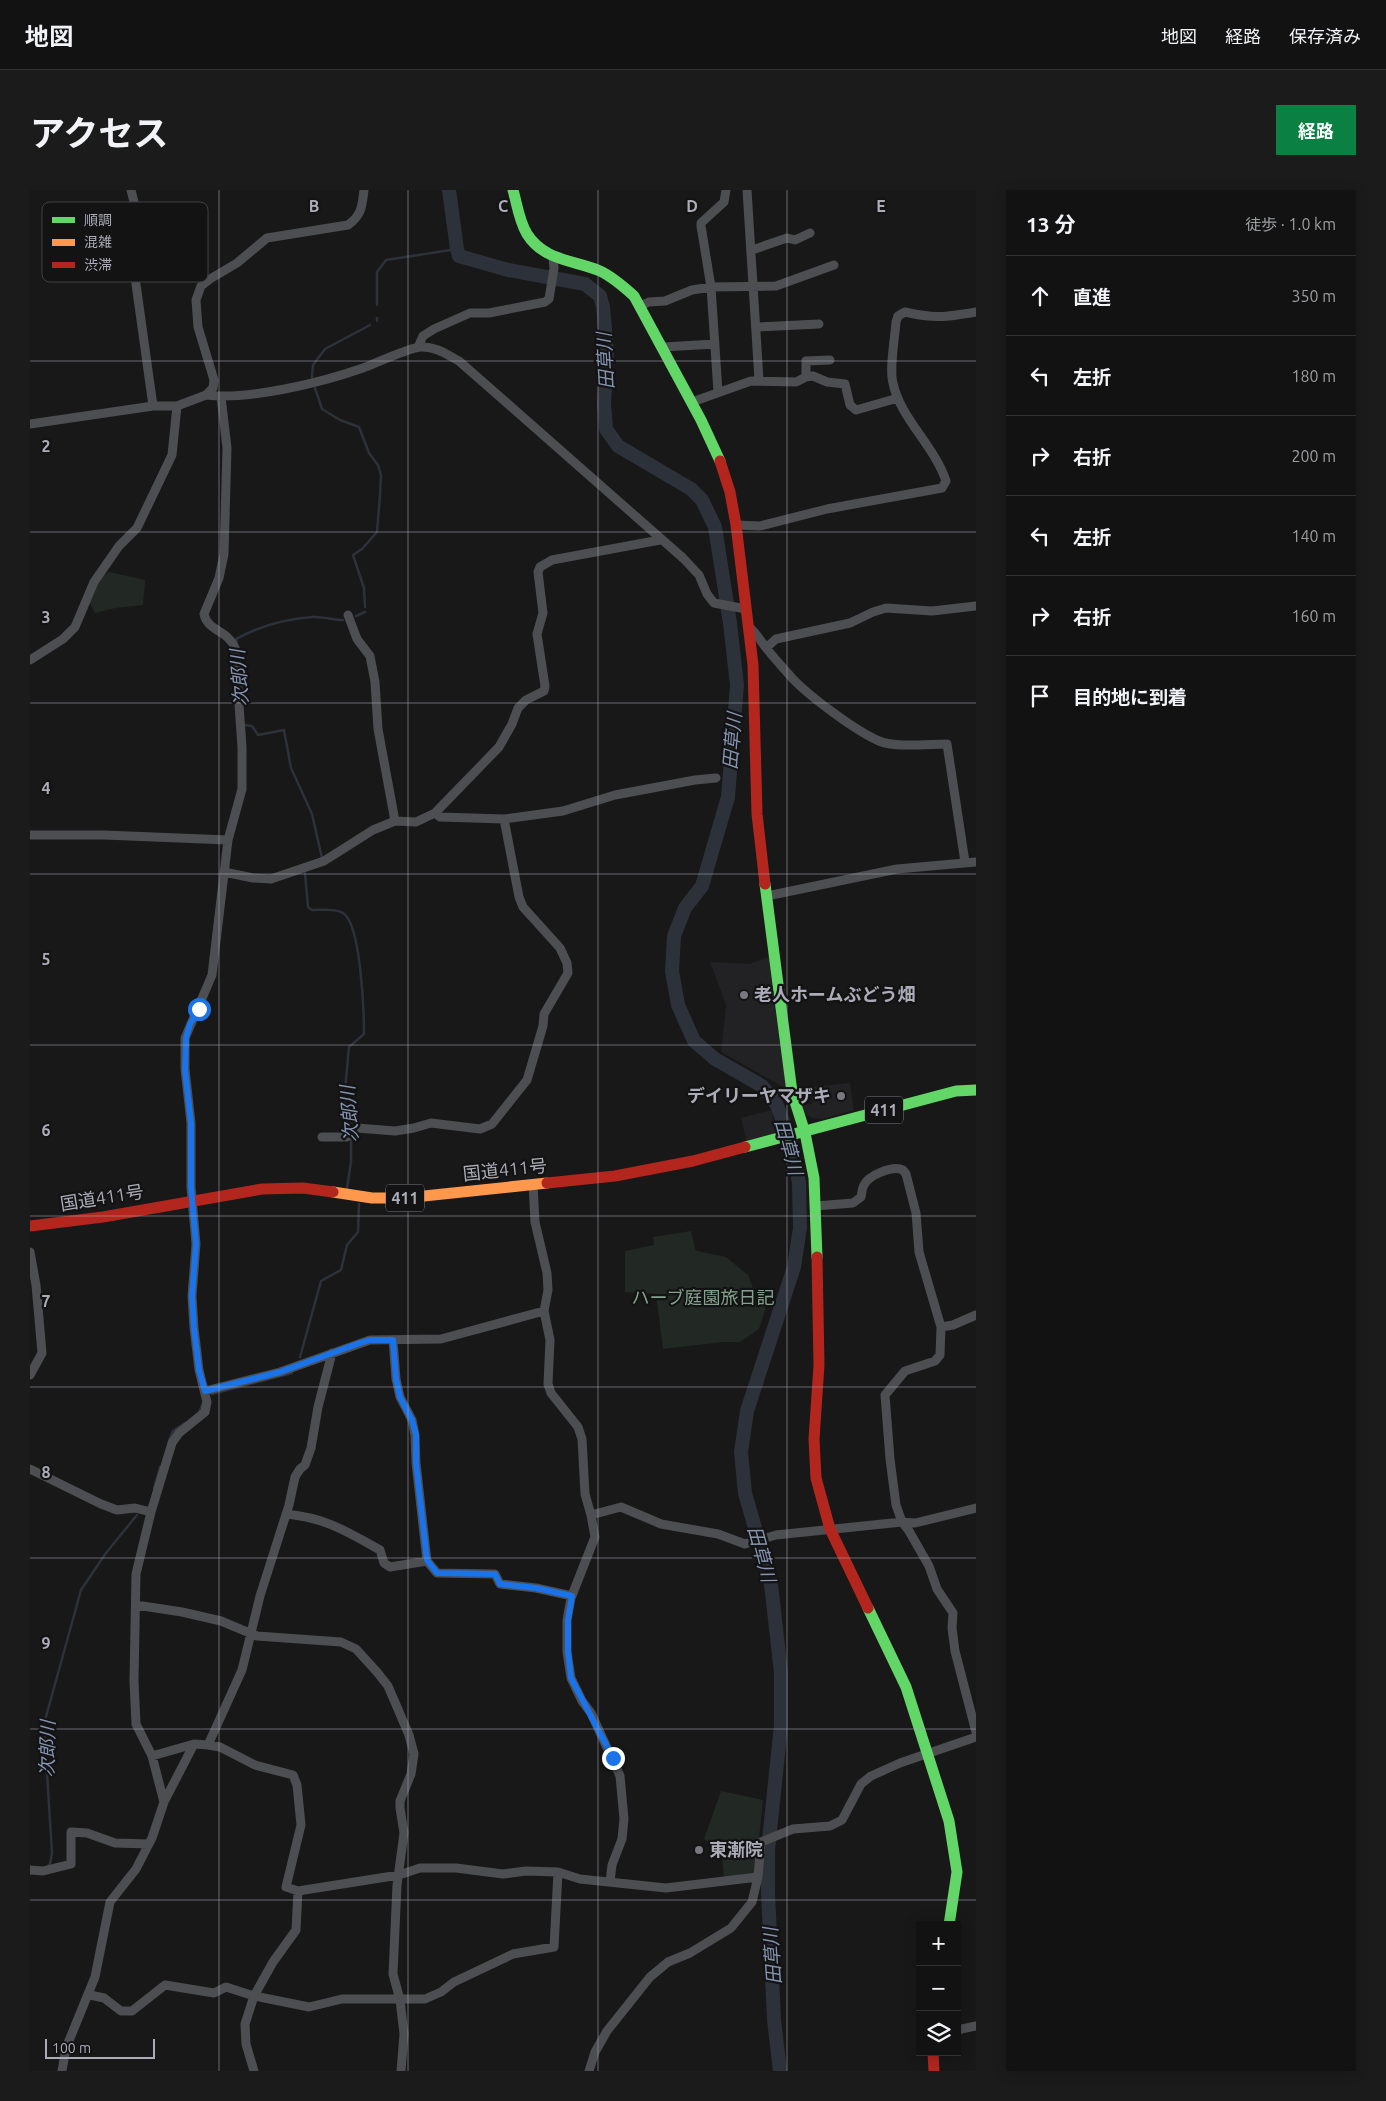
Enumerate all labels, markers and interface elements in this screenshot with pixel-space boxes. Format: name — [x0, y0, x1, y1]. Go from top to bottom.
text: 地図 — [25, 23, 73, 50]
text: 地図 — [1161, 26, 1197, 46]
text: 経路 — [1225, 26, 1261, 46]
text: 保存済み — [1289, 26, 1361, 46]
button: 経路 — [1276, 105, 1356, 155]
text: アクセス — [30, 113, 168, 153]
text: B — [309, 197, 319, 215]
text: C — [498, 197, 508, 215]
text: D — [686, 197, 698, 215]
text: E — [876, 197, 886, 215]
legend — [42, 202, 208, 282]
text: 順調 — [84, 212, 112, 228]
text: 13 分 — [1026, 212, 1076, 236]
text: 徒歩 · 1.0 km — [1245, 215, 1336, 233]
text: 混雑 — [84, 234, 112, 250]
text: 渋滞 — [84, 257, 112, 273]
icon: ahead — [1026, 282, 1054, 310]
text: 直進 — [1073, 286, 1111, 308]
text: 350 m — [1291, 287, 1336, 305]
water label: 田草川 — [592, 330, 617, 390]
icon: left — [1026, 362, 1054, 390]
text: 左折 — [1073, 366, 1111, 388]
text: 180 m — [1291, 367, 1336, 385]
text: 2 — [41, 437, 51, 455]
icon: right — [1026, 442, 1054, 470]
text: 右折 — [1073, 446, 1111, 468]
text: 200 m — [1291, 447, 1336, 465]
icon: left — [1026, 522, 1054, 550]
text: 左折 — [1073, 526, 1111, 548]
text: 140 m — [1291, 527, 1336, 545]
icon: right — [1026, 602, 1054, 630]
text: 右折 — [1073, 606, 1111, 628]
text: 160 m — [1291, 607, 1336, 625]
text: 3 — [41, 608, 51, 626]
water label: 次郎川 — [226, 647, 252, 707]
icon: arrive — [1026, 682, 1054, 710]
text: 目的地に到着 — [1073, 686, 1187, 708]
water label: 田草川 — [719, 710, 746, 770]
text: 4 — [41, 779, 51, 797]
text: 5 — [41, 950, 51, 968]
place label: 老人ホームぶどう畑 — [754, 984, 915, 1004]
marker: 老人ホームぶどう畑 — [738, 989, 750, 1001]
route start — [188, 998, 211, 1021]
water label: 次郎川 — [336, 1083, 362, 1143]
place label: デイリーヤマザキ — [687, 1085, 831, 1105]
marker: デイリーヤマザキ — [835, 1090, 847, 1102]
road number: 411 — [865, 1096, 903, 1124]
water label: 田草川 — [771, 1117, 808, 1179]
text: 6 — [41, 1121, 51, 1139]
street label: 国道411号 — [462, 1155, 548, 1183]
street label: 国道411号 — [59, 1181, 145, 1213]
road number: 411 — [386, 1184, 424, 1211]
park label: ハーブ庭園旅日記 — [632, 1287, 774, 1307]
text: 7 — [41, 1292, 51, 1310]
text: 8 — [41, 1463, 51, 1481]
water label: 田草川 — [744, 1524, 781, 1586]
text: 9 — [41, 1634, 51, 1652]
water label: 次郎川 — [36, 1718, 59, 1778]
route end — [602, 1747, 625, 1770]
place label: 東漸院 — [709, 1839, 763, 1859]
marker: 東漸院 — [693, 1844, 705, 1856]
map controls — [916, 1921, 961, 2056]
button: + — [916, 1921, 961, 1966]
water label: 田草川 — [759, 1925, 785, 1985]
button: − — [916, 1966, 961, 2011]
button: layers — [916, 2011, 961, 2056]
scale bar — [45, 2036, 155, 2059]
text: 100 m — [52, 2040, 91, 2056]

